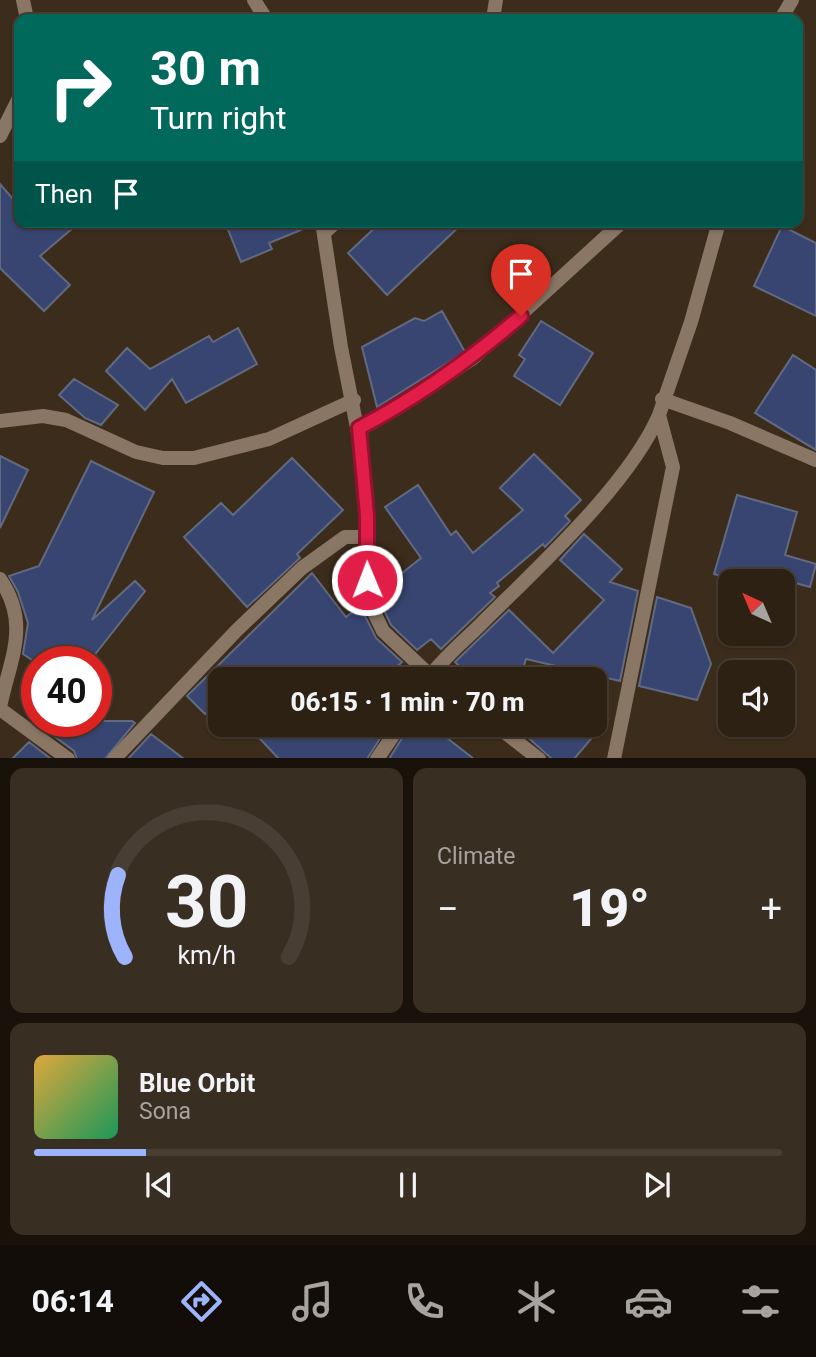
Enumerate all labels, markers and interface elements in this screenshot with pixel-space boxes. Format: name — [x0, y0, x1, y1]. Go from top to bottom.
text: 30 m — [150, 40, 261, 97]
icon: right — [35, 42, 126, 133]
text: Turn right — [150, 99, 286, 137]
icon: arrive — [107, 175, 145, 213]
text: Then — [35, 179, 93, 209]
pin — [491, 244, 551, 316]
icon: arrive — [502, 255, 540, 293]
position arrow — [330, 543, 404, 617]
north arrow — [718, 569, 794, 646]
map controls — [718, 569, 795, 737]
speed limit sign: 40 — [21, 646, 112, 737]
button: sound — [718, 660, 795, 737]
text: 06:15 · 1 min · 70 m — [290, 687, 525, 717]
text: Climate — [437, 843, 516, 870]
text: 30 — [165, 859, 248, 945]
text: 19° — [569, 878, 650, 939]
text: − — [437, 887, 459, 931]
text: + — [760, 887, 782, 931]
text: km/h — [177, 940, 236, 969]
text: Blue Orbit — [139, 1068, 255, 1098]
text: Sona — [139, 1098, 191, 1125]
icon: previous — [140, 1166, 178, 1204]
icon: pause — [389, 1166, 427, 1204]
icon: next — [638, 1166, 676, 1204]
icon: directions — [177, 1277, 226, 1326]
icon: music — [288, 1277, 337, 1326]
icon: phone — [400, 1277, 449, 1326]
icon: climate — [512, 1277, 561, 1326]
icon: car — [624, 1277, 673, 1326]
icon: filters — [736, 1277, 785, 1326]
text: 06:14 — [31, 1282, 114, 1320]

